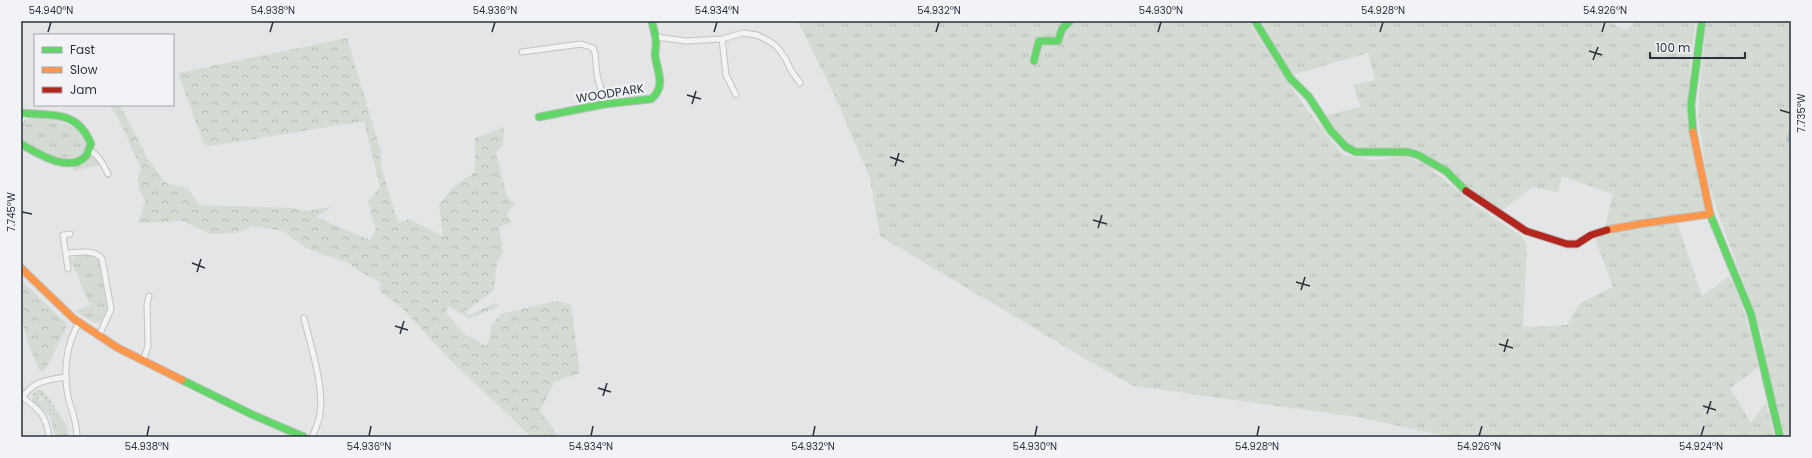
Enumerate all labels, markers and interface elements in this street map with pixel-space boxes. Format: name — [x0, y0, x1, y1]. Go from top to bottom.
text: 54.940°N — [29, 3, 73, 18]
text: 54.938°N — [251, 3, 295, 18]
text: 54.936°N — [473, 3, 517, 18]
text: 54.934°N — [695, 3, 739, 18]
text: 54.932°N — [917, 3, 961, 18]
text: 54.930°N — [1139, 3, 1183, 18]
text: 54.928°N — [1361, 3, 1405, 18]
text: 54.926°N — [1583, 3, 1627, 18]
legend — [34, 34, 174, 106]
scale bar — [1650, 34, 1745, 60]
text: 100 m — [1656, 39, 1690, 56]
text: Fast — [70, 41, 95, 58]
text: Slow — [70, 61, 98, 78]
street label: WOODPARK — [575, 79, 645, 107]
text: Jam — [70, 81, 97, 98]
text: 7.735°W — [1794, 93, 1809, 133]
text: 7.745°W — [4, 192, 19, 232]
text: 54.938°N — [125, 439, 169, 454]
text: 54.936°N — [347, 439, 391, 454]
text: 54.934°N — [569, 439, 613, 454]
text: 54.932°N — [791, 439, 835, 454]
text: 54.930°N — [1013, 439, 1057, 454]
text: 54.928°N — [1235, 439, 1279, 454]
text: 54.926°N — [1457, 439, 1501, 454]
text: 54.924°N — [1679, 439, 1723, 454]

